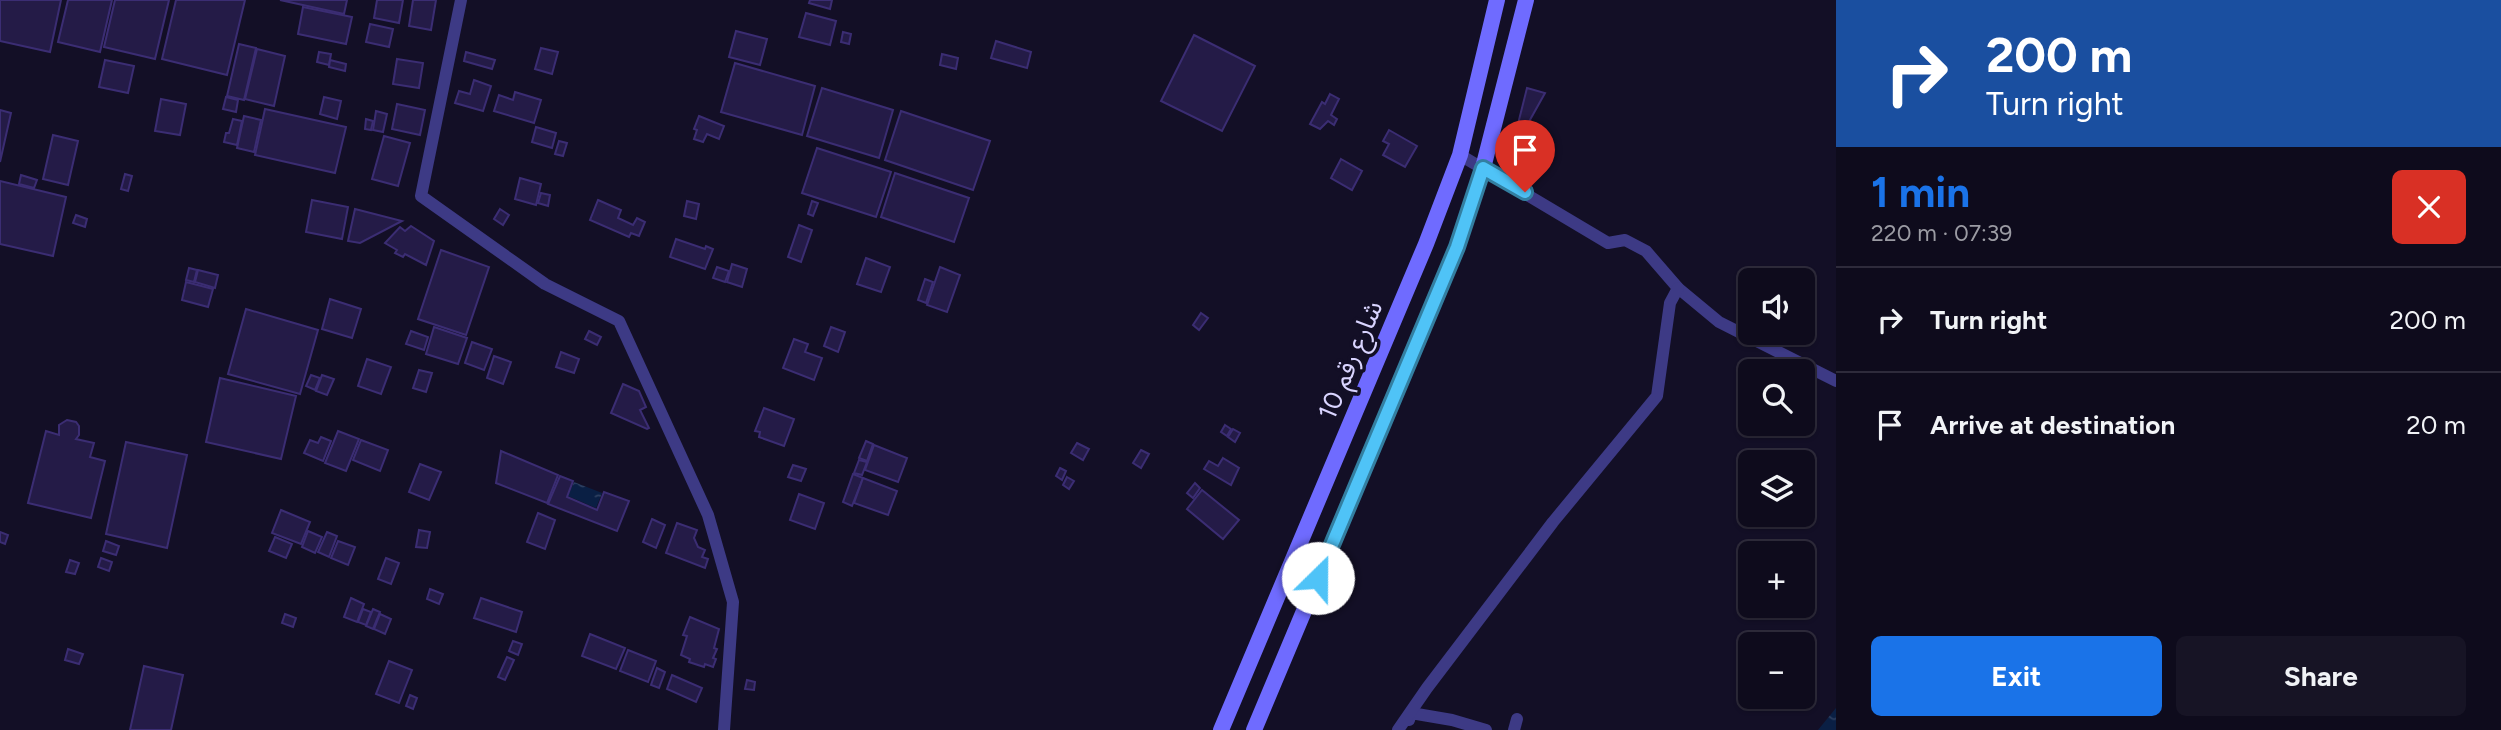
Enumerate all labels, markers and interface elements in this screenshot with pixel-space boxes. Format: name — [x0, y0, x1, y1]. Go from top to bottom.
text: 200 m — [1986, 25, 2132, 84]
icon: right — [1871, 28, 1962, 119]
text: Turn right — [1986, 85, 2124, 123]
pin — [1495, 120, 1555, 192]
icon: arrive — [1506, 131, 1544, 169]
text: 1 min — [1871, 167, 1970, 218]
button: close — [2392, 170, 2466, 244]
text: 220 m · 07:39 — [1871, 219, 2012, 247]
map controls — [1738, 268, 1815, 709]
button: sound — [1738, 268, 1815, 345]
street label: شارع رقم 10 — [1311, 296, 1393, 426]
icon: right — [1871, 301, 1909, 339]
text: Turn right — [1930, 304, 2047, 336]
text: 200 m — [2390, 304, 2466, 336]
button: search — [1738, 359, 1815, 436]
icon: arrive — [1871, 406, 1909, 444]
text: Arrive at destination — [1930, 409, 2175, 441]
text: 20 m — [2406, 409, 2466, 441]
button: layers — [1738, 450, 1815, 527]
position arrow — [1281, 541, 1355, 615]
button: + — [1738, 541, 1815, 618]
button: − — [1738, 632, 1815, 709]
button: Exit — [1871, 636, 2162, 716]
button: Share — [2176, 636, 2466, 716]

